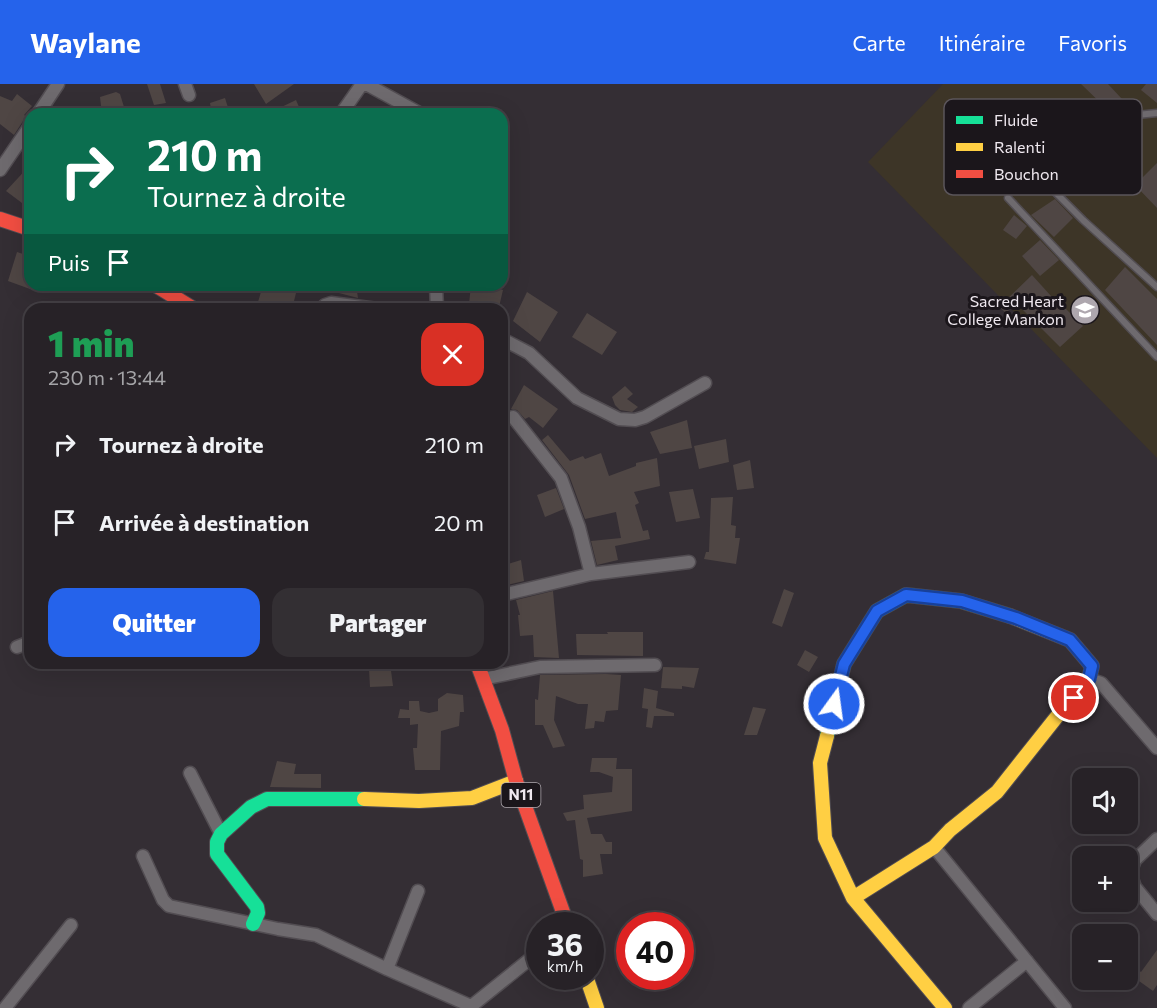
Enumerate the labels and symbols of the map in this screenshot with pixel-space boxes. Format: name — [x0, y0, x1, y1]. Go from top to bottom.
legend — [944, 99, 1142, 195]
text: Fluide — [994, 110, 1038, 129]
text: Ralenti — [994, 137, 1045, 156]
text: Bouchon — [994, 164, 1059, 183]
place label: Sacred Heart College Mankon — [947, 291, 1064, 328]
school or university icon: Sacred Heart College Mankon — [1069, 294, 1101, 326]
position arrow — [802, 672, 866, 736]
pin — [1048, 672, 1099, 723]
road number: N11 — [502, 783, 540, 807]
speed limit sign: 40 — [616, 912, 694, 990]

